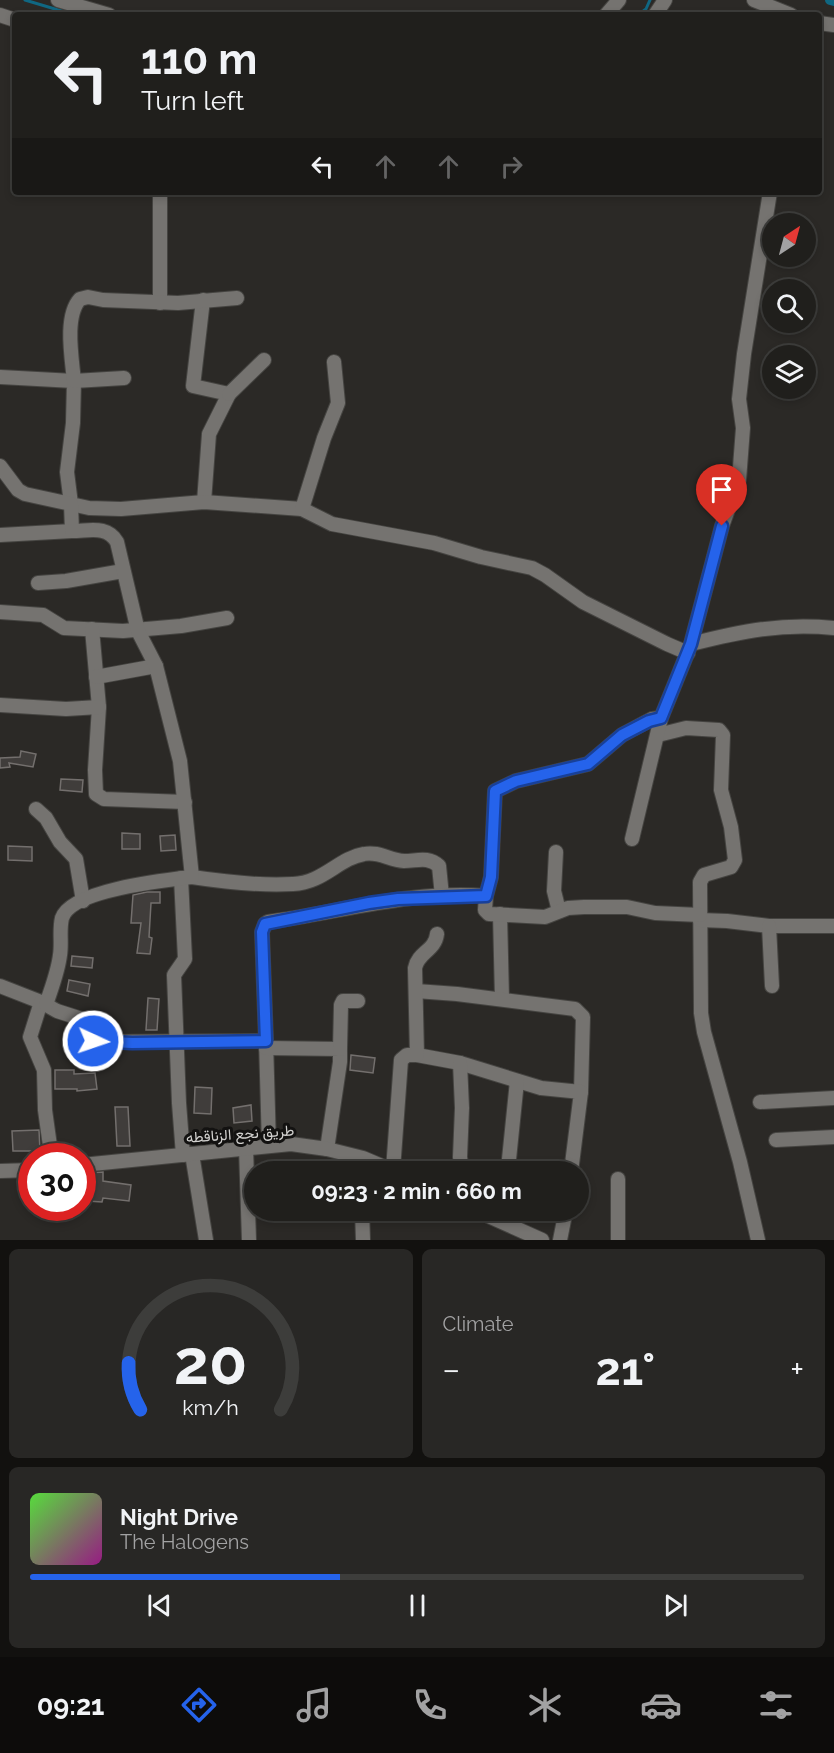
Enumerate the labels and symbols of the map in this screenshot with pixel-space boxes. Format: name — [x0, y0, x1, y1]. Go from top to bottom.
north arrow — [762, 213, 816, 267]
pin — [696, 464, 747, 526]
position arrow — [61, 1009, 125, 1073]
street label: طريق نجع الزناقطه — [185, 1121, 295, 1149]
speed limit sign: 30 — [18, 1143, 96, 1221]

